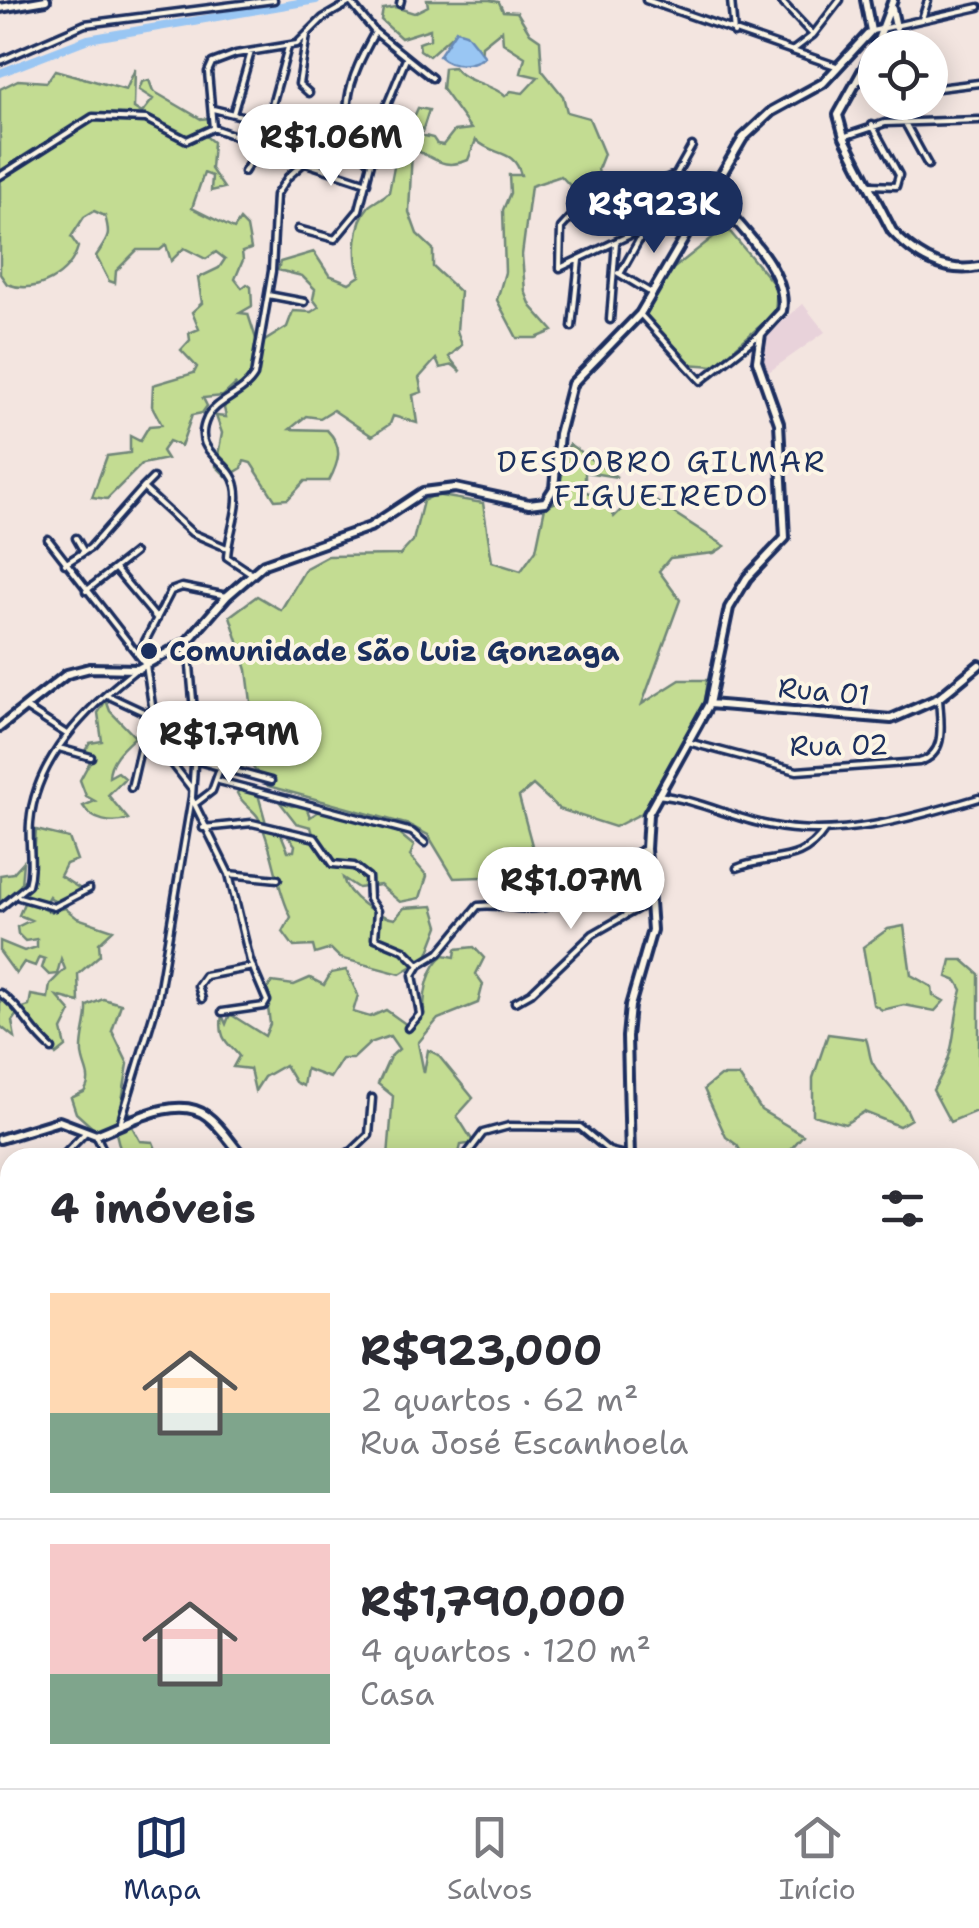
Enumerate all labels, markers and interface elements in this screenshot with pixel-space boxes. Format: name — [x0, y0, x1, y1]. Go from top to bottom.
map controls — [858, 30, 948, 120]
button: locate — [858, 30, 948, 120]
pin: R$1.06M — [239, 104, 423, 189]
text: R$1.06M — [259, 115, 403, 158]
pin: R$923K — [573, 171, 735, 256]
text: R$923K — [588, 182, 720, 225]
district label: DESDOBRO GILMAR FIGUEIREDO — [497, 441, 827, 516]
place label: Comunidade São Luiz Gonzaga — [169, 632, 620, 670]
marker: Comunidade São Luiz Gonzaga — [138, 640, 160, 662]
street label: Rua 01 — [777, 668, 871, 714]
pin: R$1.79M — [137, 701, 321, 786]
text: R$1.79M — [159, 712, 299, 755]
street label: Rua 02 — [789, 725, 889, 765]
pin: R$1.07M — [479, 847, 663, 932]
text: R$1.07M — [500, 858, 642, 901]
text: 4 imóveis — [50, 1180, 256, 1236]
icon: filters — [875, 1181, 930, 1236]
text: R$923,000 — [360, 1322, 602, 1378]
icon: home — [130, 1333, 250, 1453]
text: 2 quartos · 62 m² — [360, 1378, 638, 1421]
text: Rua José Escanhoela — [360, 1421, 688, 1464]
text: R$1,790,000 — [360, 1573, 626, 1629]
icon: home — [130, 1584, 250, 1704]
text: 4 quartos · 120 m² — [360, 1629, 651, 1672]
text: Casa — [360, 1672, 434, 1715]
tab: Mapa — [123, 1810, 201, 1908]
tab: Salvos — [447, 1810, 533, 1908]
tab: Início — [779, 1810, 856, 1908]

